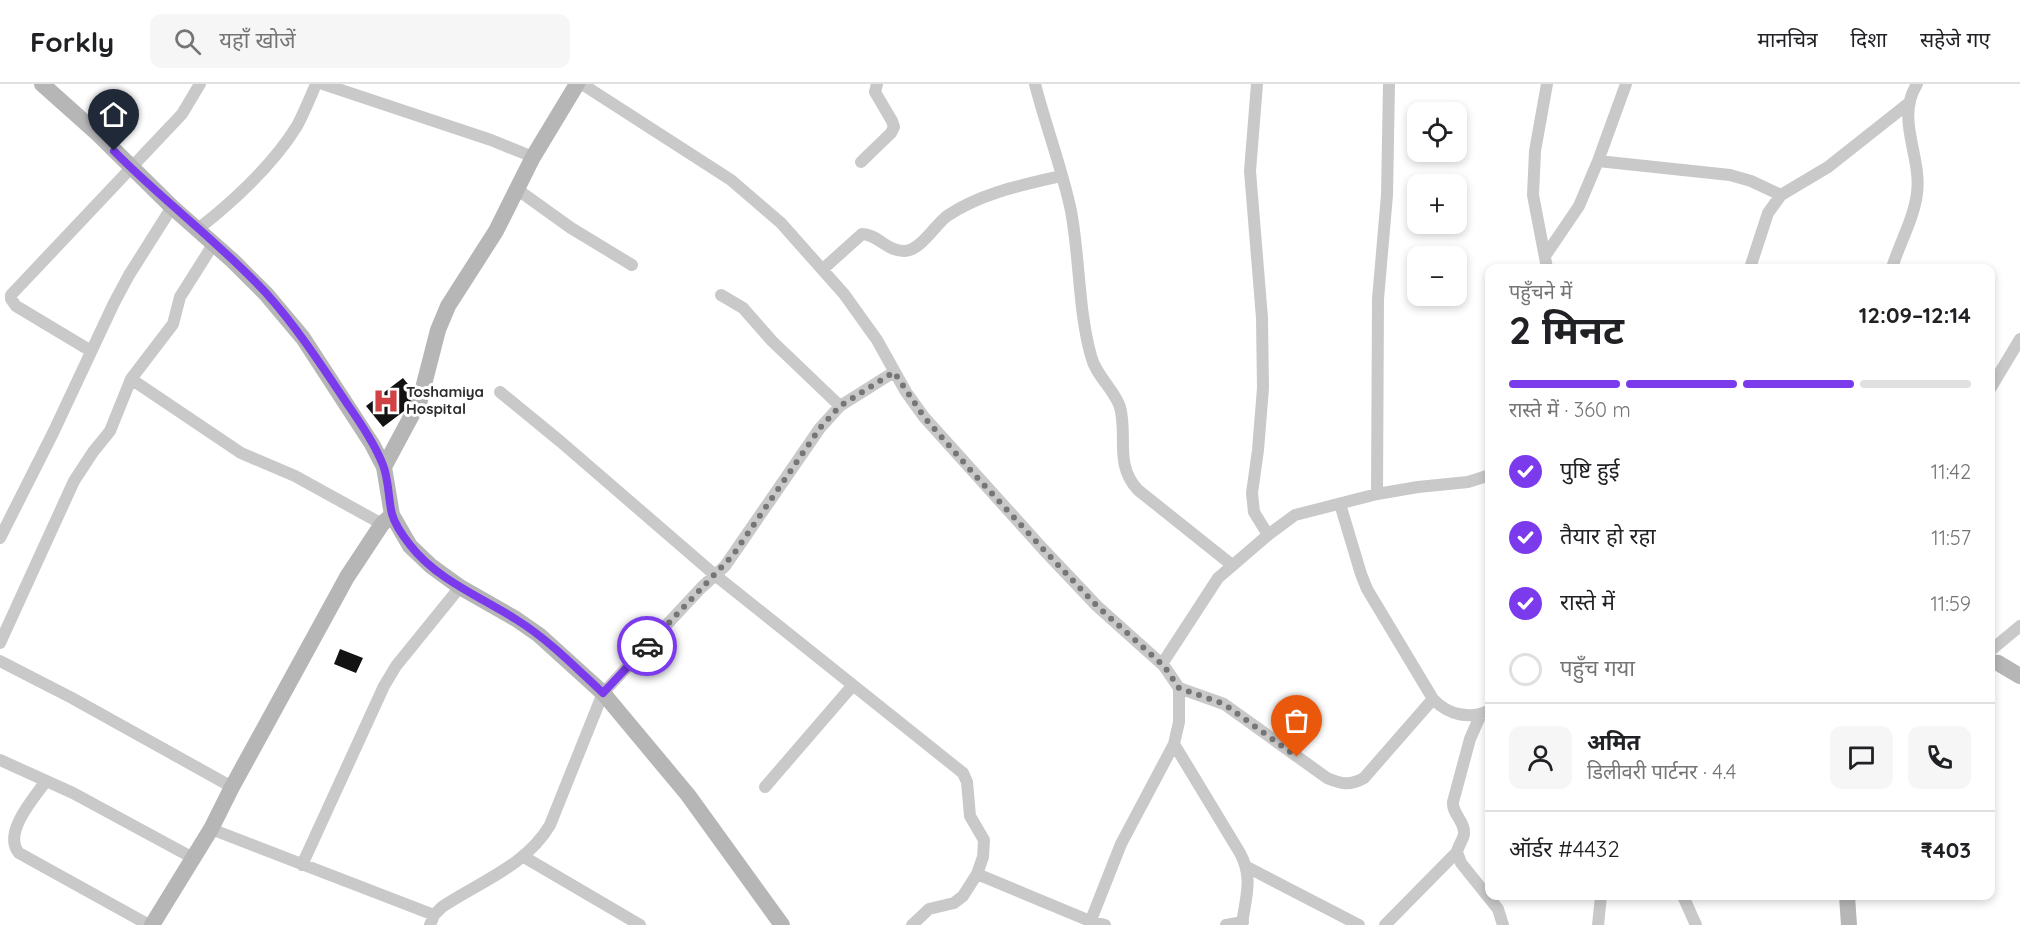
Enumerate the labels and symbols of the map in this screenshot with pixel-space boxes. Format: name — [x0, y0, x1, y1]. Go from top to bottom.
pin — [88, 89, 139, 151]
place label: Toshamiya Hospital — [406, 382, 484, 418]
hospital icon: Toshamiya Hospital — [371, 386, 401, 416]
courier — [617, 616, 677, 676]
pin — [1271, 695, 1322, 757]

